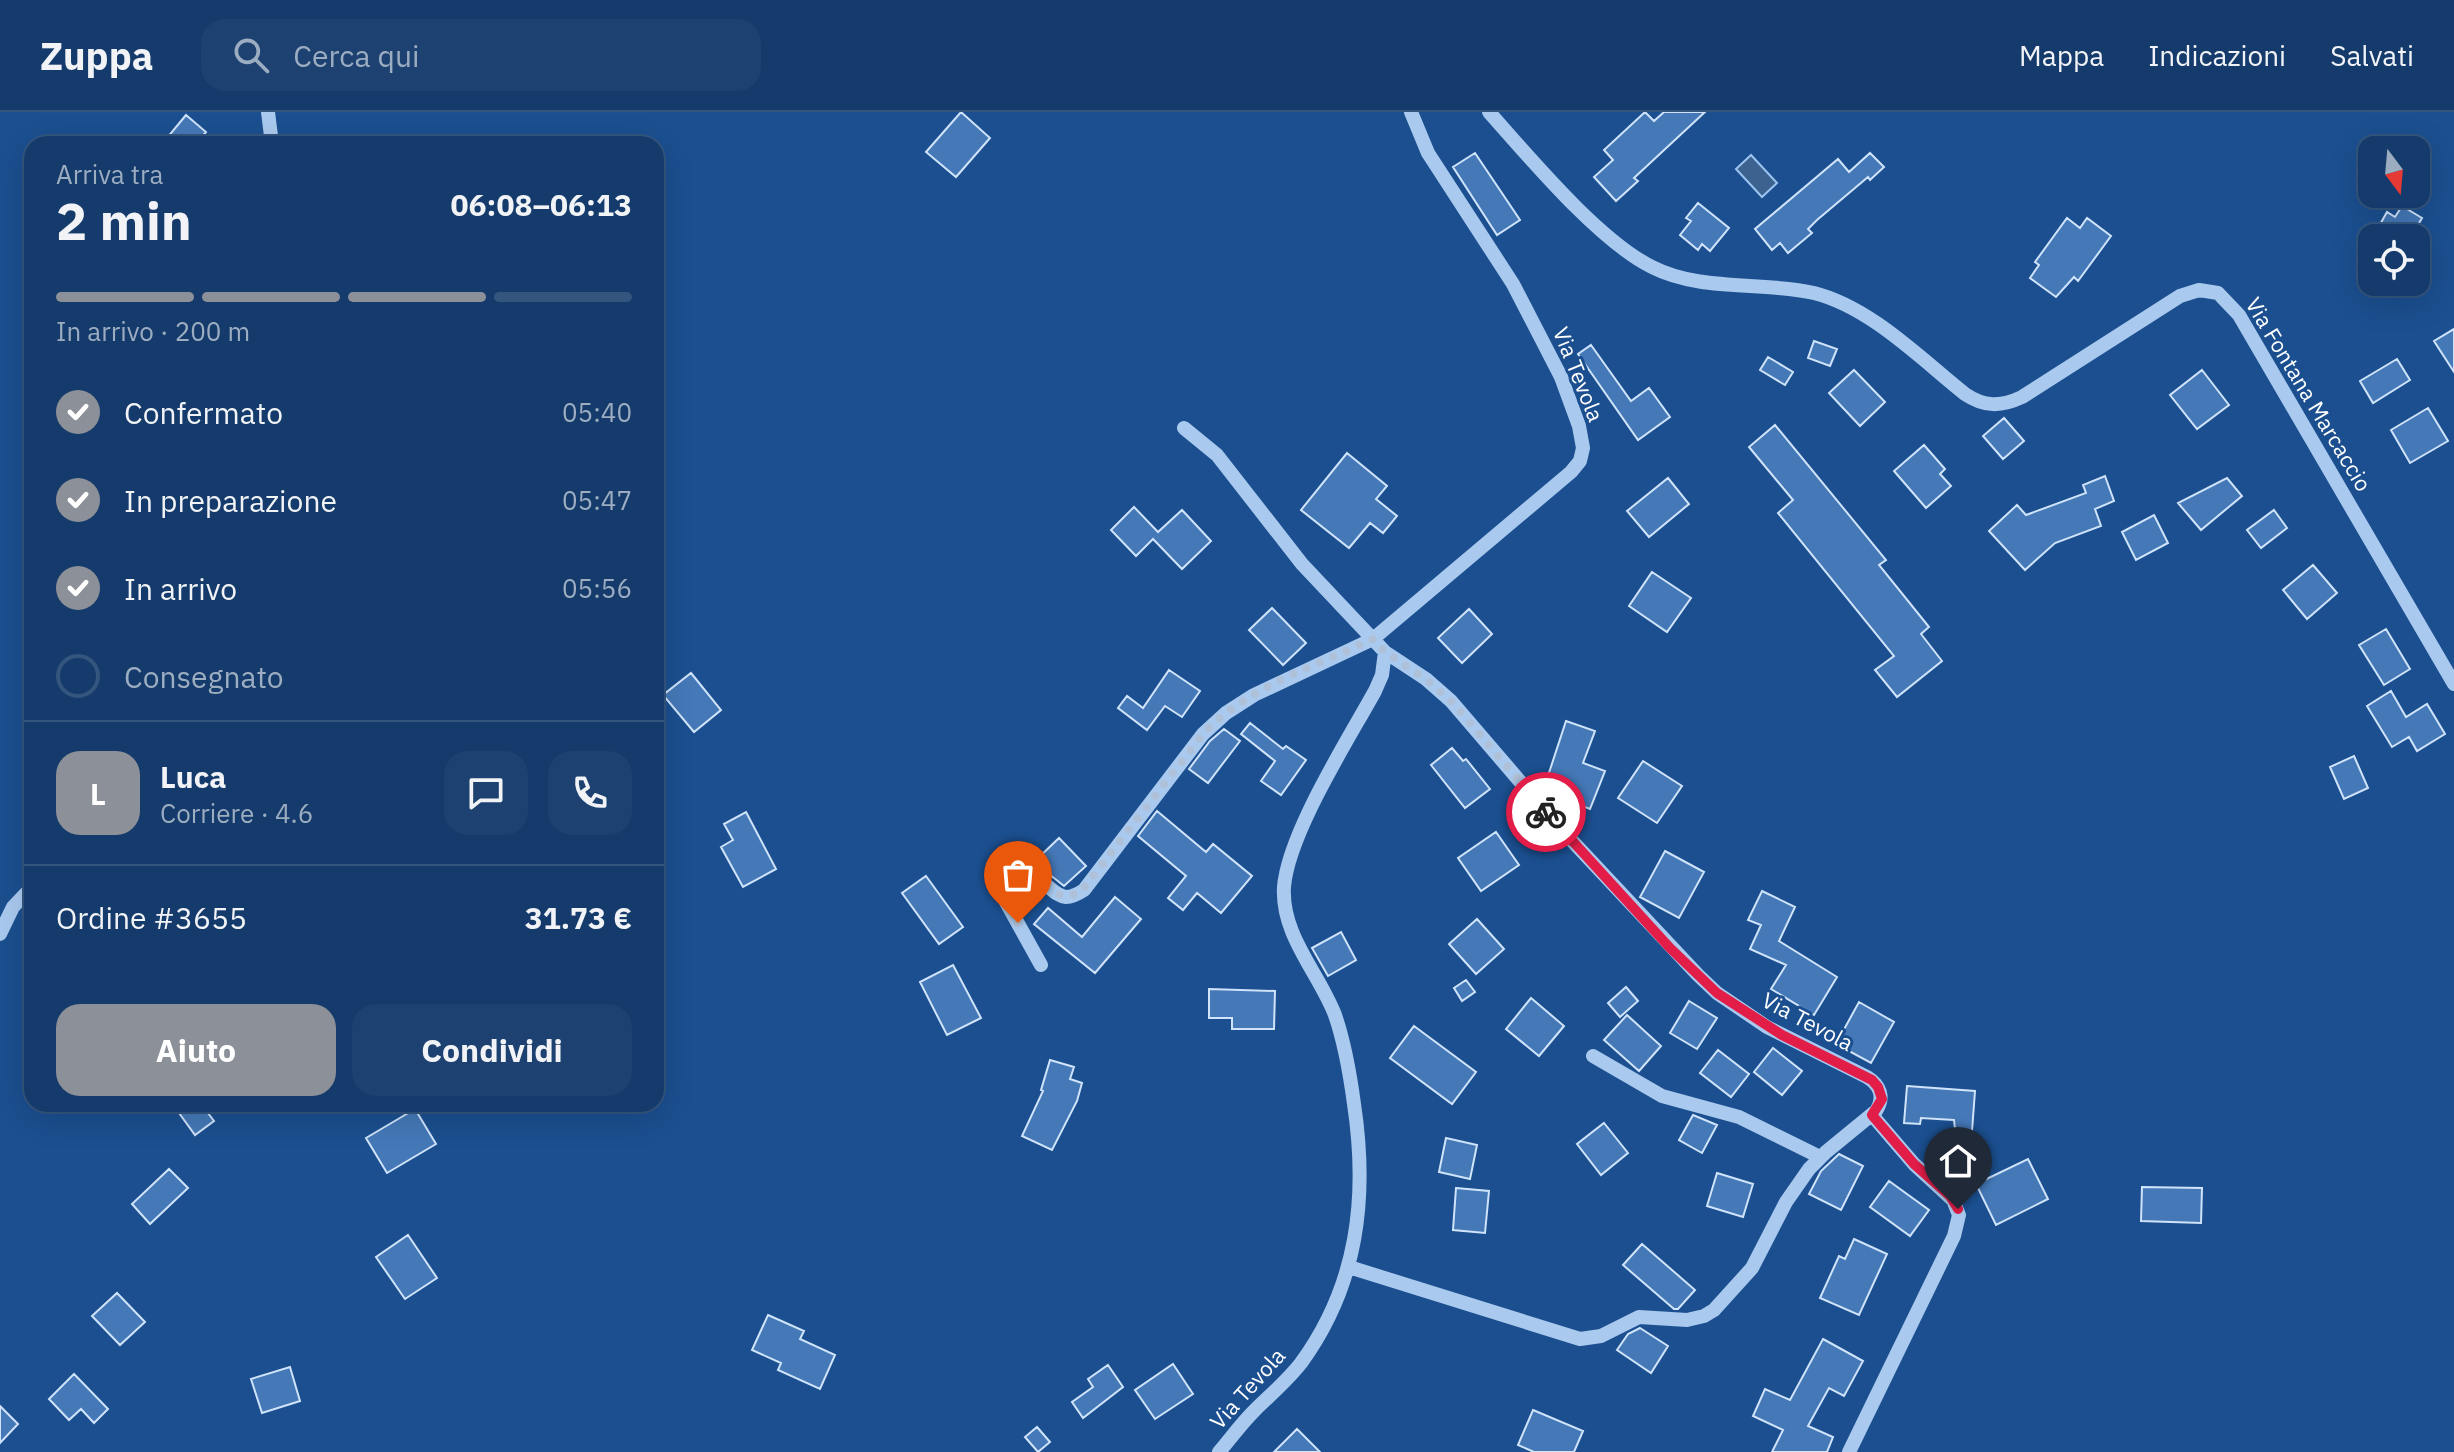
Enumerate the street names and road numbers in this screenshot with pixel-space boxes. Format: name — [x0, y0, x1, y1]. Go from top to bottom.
street label: Via Fontana Marcaccio — [2240, 292, 2378, 496]
street label: Via Tevola — [1547, 322, 1611, 426]
street label: Via Tevola — [1757, 985, 1859, 1057]
street label: Via Tevola — [1203, 1341, 1291, 1435]

